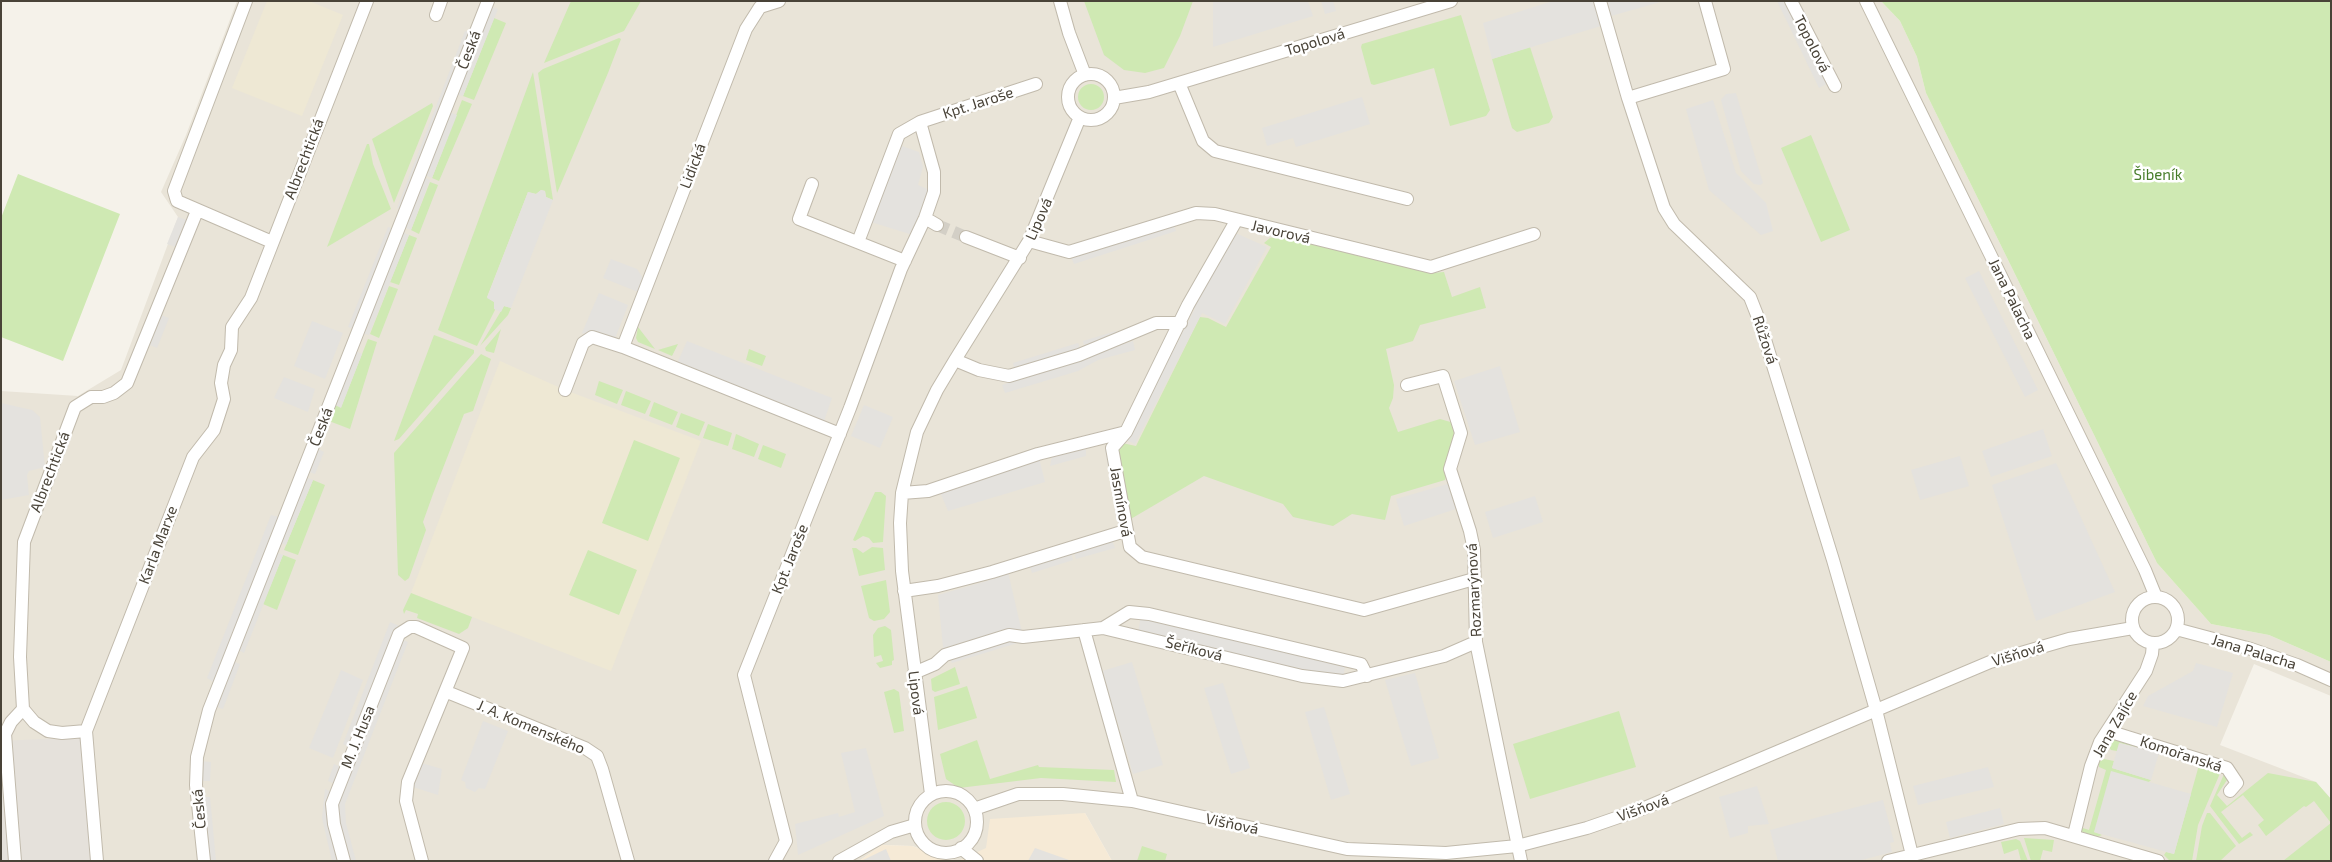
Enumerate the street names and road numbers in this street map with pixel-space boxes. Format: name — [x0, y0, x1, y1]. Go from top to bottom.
street label: Topolová — [1790, 12, 1834, 76]
street label: Topolová — [1283, 24, 1347, 60]
street label: Česká — [453, 28, 485, 72]
street label: Kpt. Jaroše — [940, 83, 1016, 123]
street label: Albrechtická — [280, 116, 328, 202]
street label: Lidická — [676, 141, 710, 191]
street label: Lipová — [1022, 195, 1056, 243]
street label: Javorová — [1250, 216, 1312, 248]
street label: Jana Palacha — [1985, 256, 2039, 342]
street label: Růžová — [1749, 313, 1781, 367]
street label: Česká — [305, 405, 337, 449]
street label: Albrechtická — [26, 429, 74, 515]
street label: Jasmínová — [1106, 465, 1136, 539]
street label: Karla Marxe — [135, 503, 181, 587]
street label: Kpt. Jaroše — [768, 522, 812, 596]
street label: Rozmarýnová — [1463, 543, 1485, 637]
street label: Jana Palacha — [2209, 631, 2299, 673]
street label: Šeříková — [1164, 633, 1224, 665]
street label: Višňová — [1990, 638, 2046, 670]
street label: Lipová — [904, 670, 928, 716]
street label: Jana Zajíce — [2089, 688, 2141, 760]
street label: J. A. Komenského — [474, 696, 588, 758]
street label: M. J. Husa — [337, 703, 379, 771]
street label: Komořanská — [2138, 732, 2224, 776]
street label: Česká — [188, 788, 210, 830]
street label: Višňová — [1615, 790, 1671, 826]
street label: Višňová — [1204, 810, 1260, 838]

